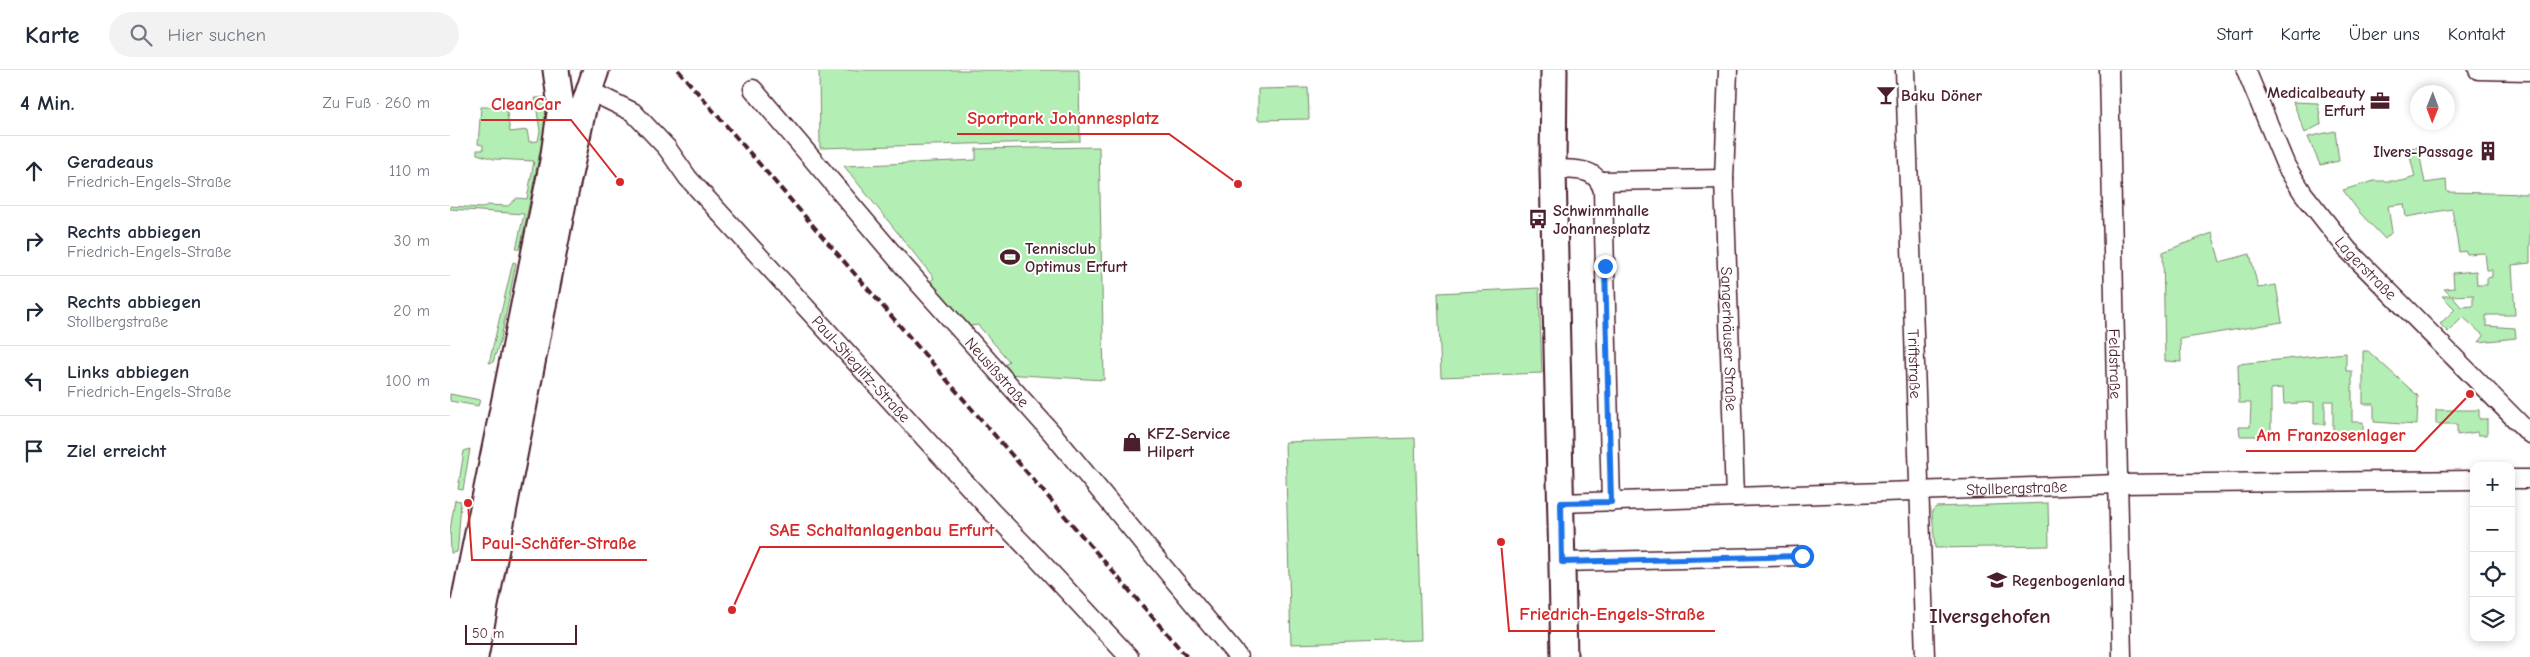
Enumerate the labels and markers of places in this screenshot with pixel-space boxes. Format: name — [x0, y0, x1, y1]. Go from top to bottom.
bar icon: Baku Döner — [1875, 84, 1897, 106]
place label: Medicalbeauty Erfurt — [2267, 84, 2366, 120]
callout: CleanCar — [481, 87, 571, 120]
place label: Baku Döner — [1901, 87, 1982, 105]
office icon: Medicalbeauty Erfurt — [2369, 90, 2391, 112]
callout: Sportpark Johannesplatz — [957, 101, 1169, 134]
building icon: Ilvers-Passage — [2477, 140, 2499, 162]
place label: Ilvers-Passage — [2373, 143, 2473, 161]
place label: Schwimmhalle Johannesplatz — [1553, 202, 1650, 238]
bus stop icon: Schwimmhalle Johannesplatz — [1527, 208, 1549, 230]
place label: Tennisclub Optimus Erfurt — [1025, 240, 1128, 276]
sports icon: Tennisclub Optimus Erfurt — [999, 246, 1021, 268]
callout: Am Franzosenlager — [2246, 418, 2415, 451]
place label: KFZ-Service Hilpert — [1147, 425, 1230, 461]
shop icon: KFZ-Service Hilpert — [1121, 431, 1143, 453]
callout: SAE Schaltanlagenbau Erfurt — [760, 514, 1004, 547]
callout: Paul-Schäfer-Straße — [472, 527, 647, 560]
school or university icon: Regenbogenland — [1986, 569, 2008, 591]
place label: Regenbogenland — [2012, 572, 2125, 590]
callout: Friedrich-Engels-Straße — [1509, 598, 1715, 631]

